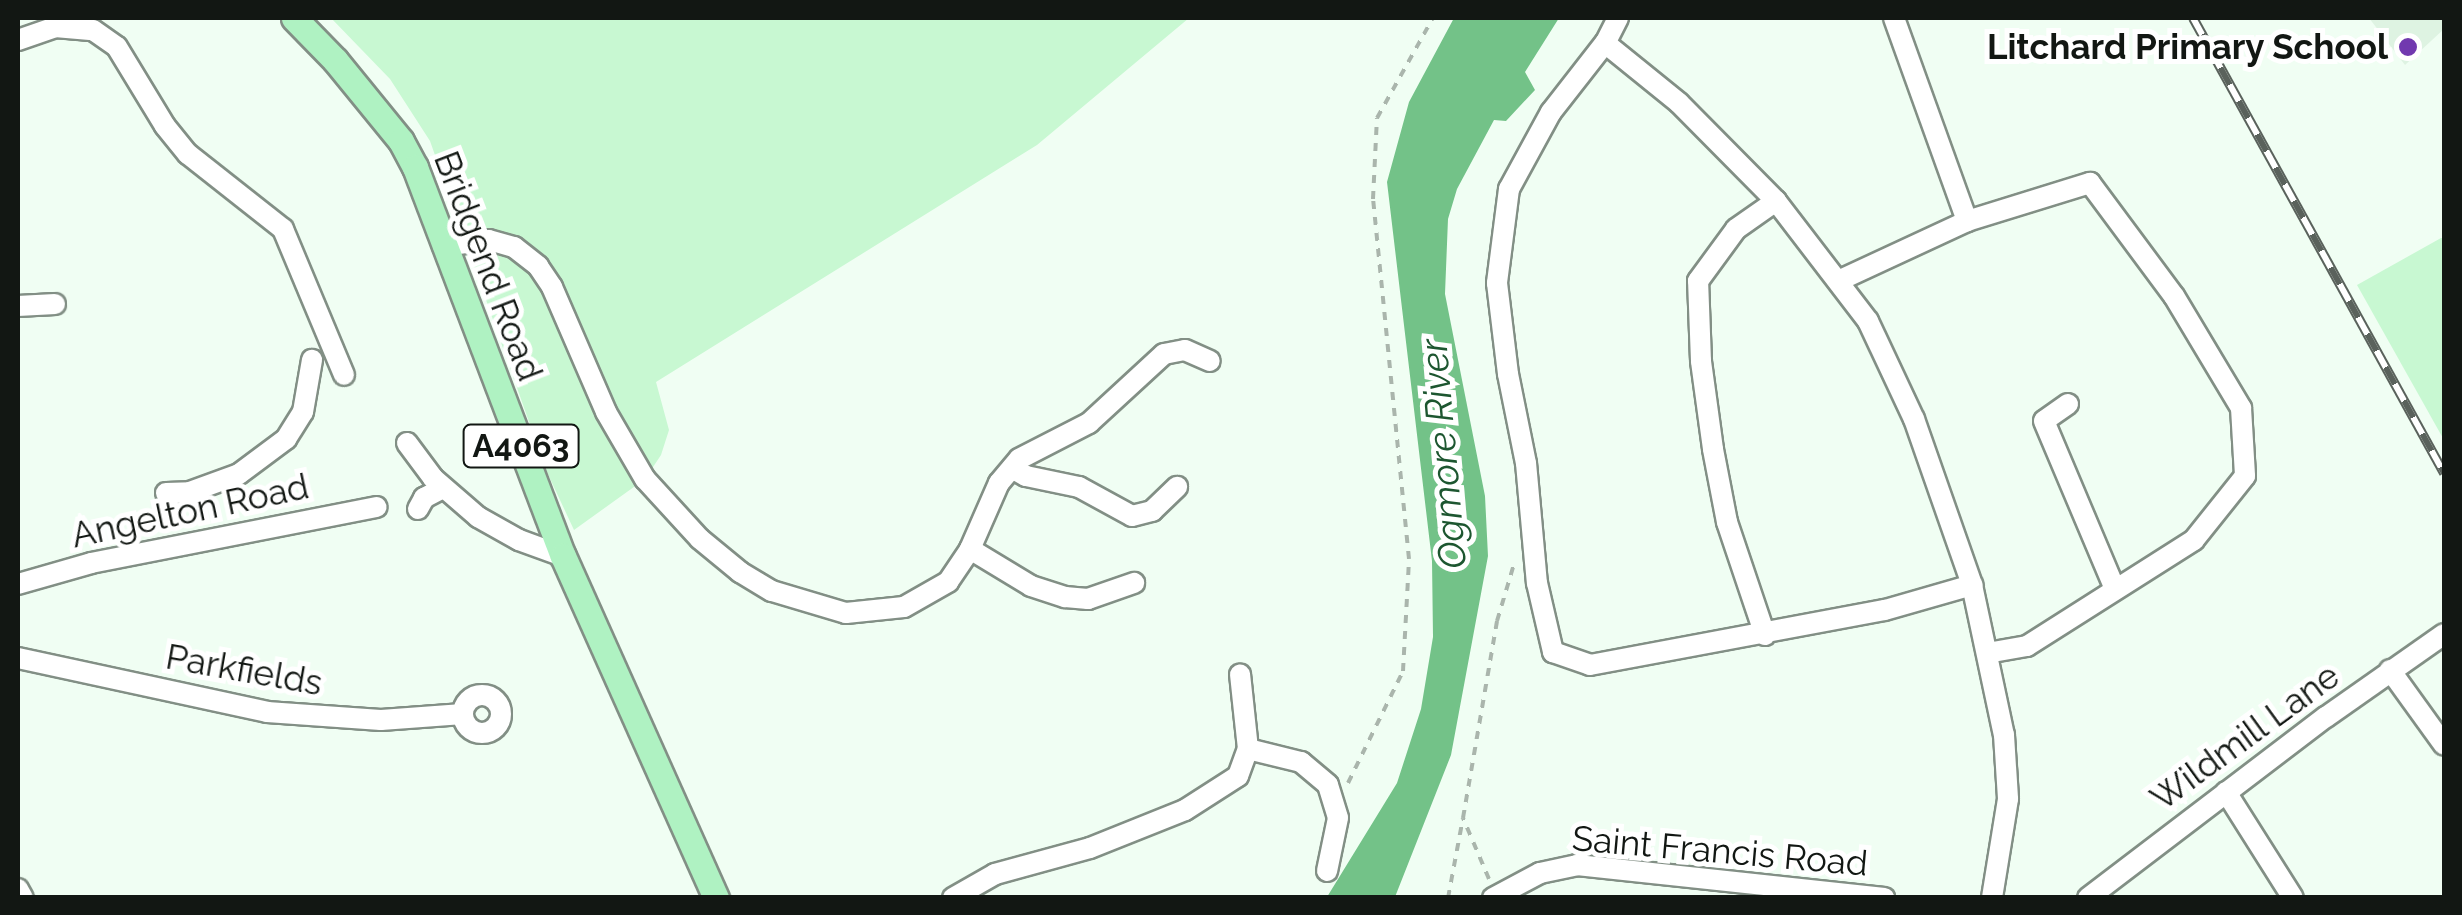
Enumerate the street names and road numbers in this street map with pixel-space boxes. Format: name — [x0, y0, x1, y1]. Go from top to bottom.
street label: Bridgend Road — [425, 145, 551, 387]
road number: A4063 — [461, 419, 581, 473]
street label: Angelton Road — [68, 465, 312, 557]
street label: Parkfields — [163, 636, 325, 704]
street label: Wildmill Lane — [2142, 654, 2348, 820]
street label: Saint Francis Road — [1571, 817, 1869, 885]

